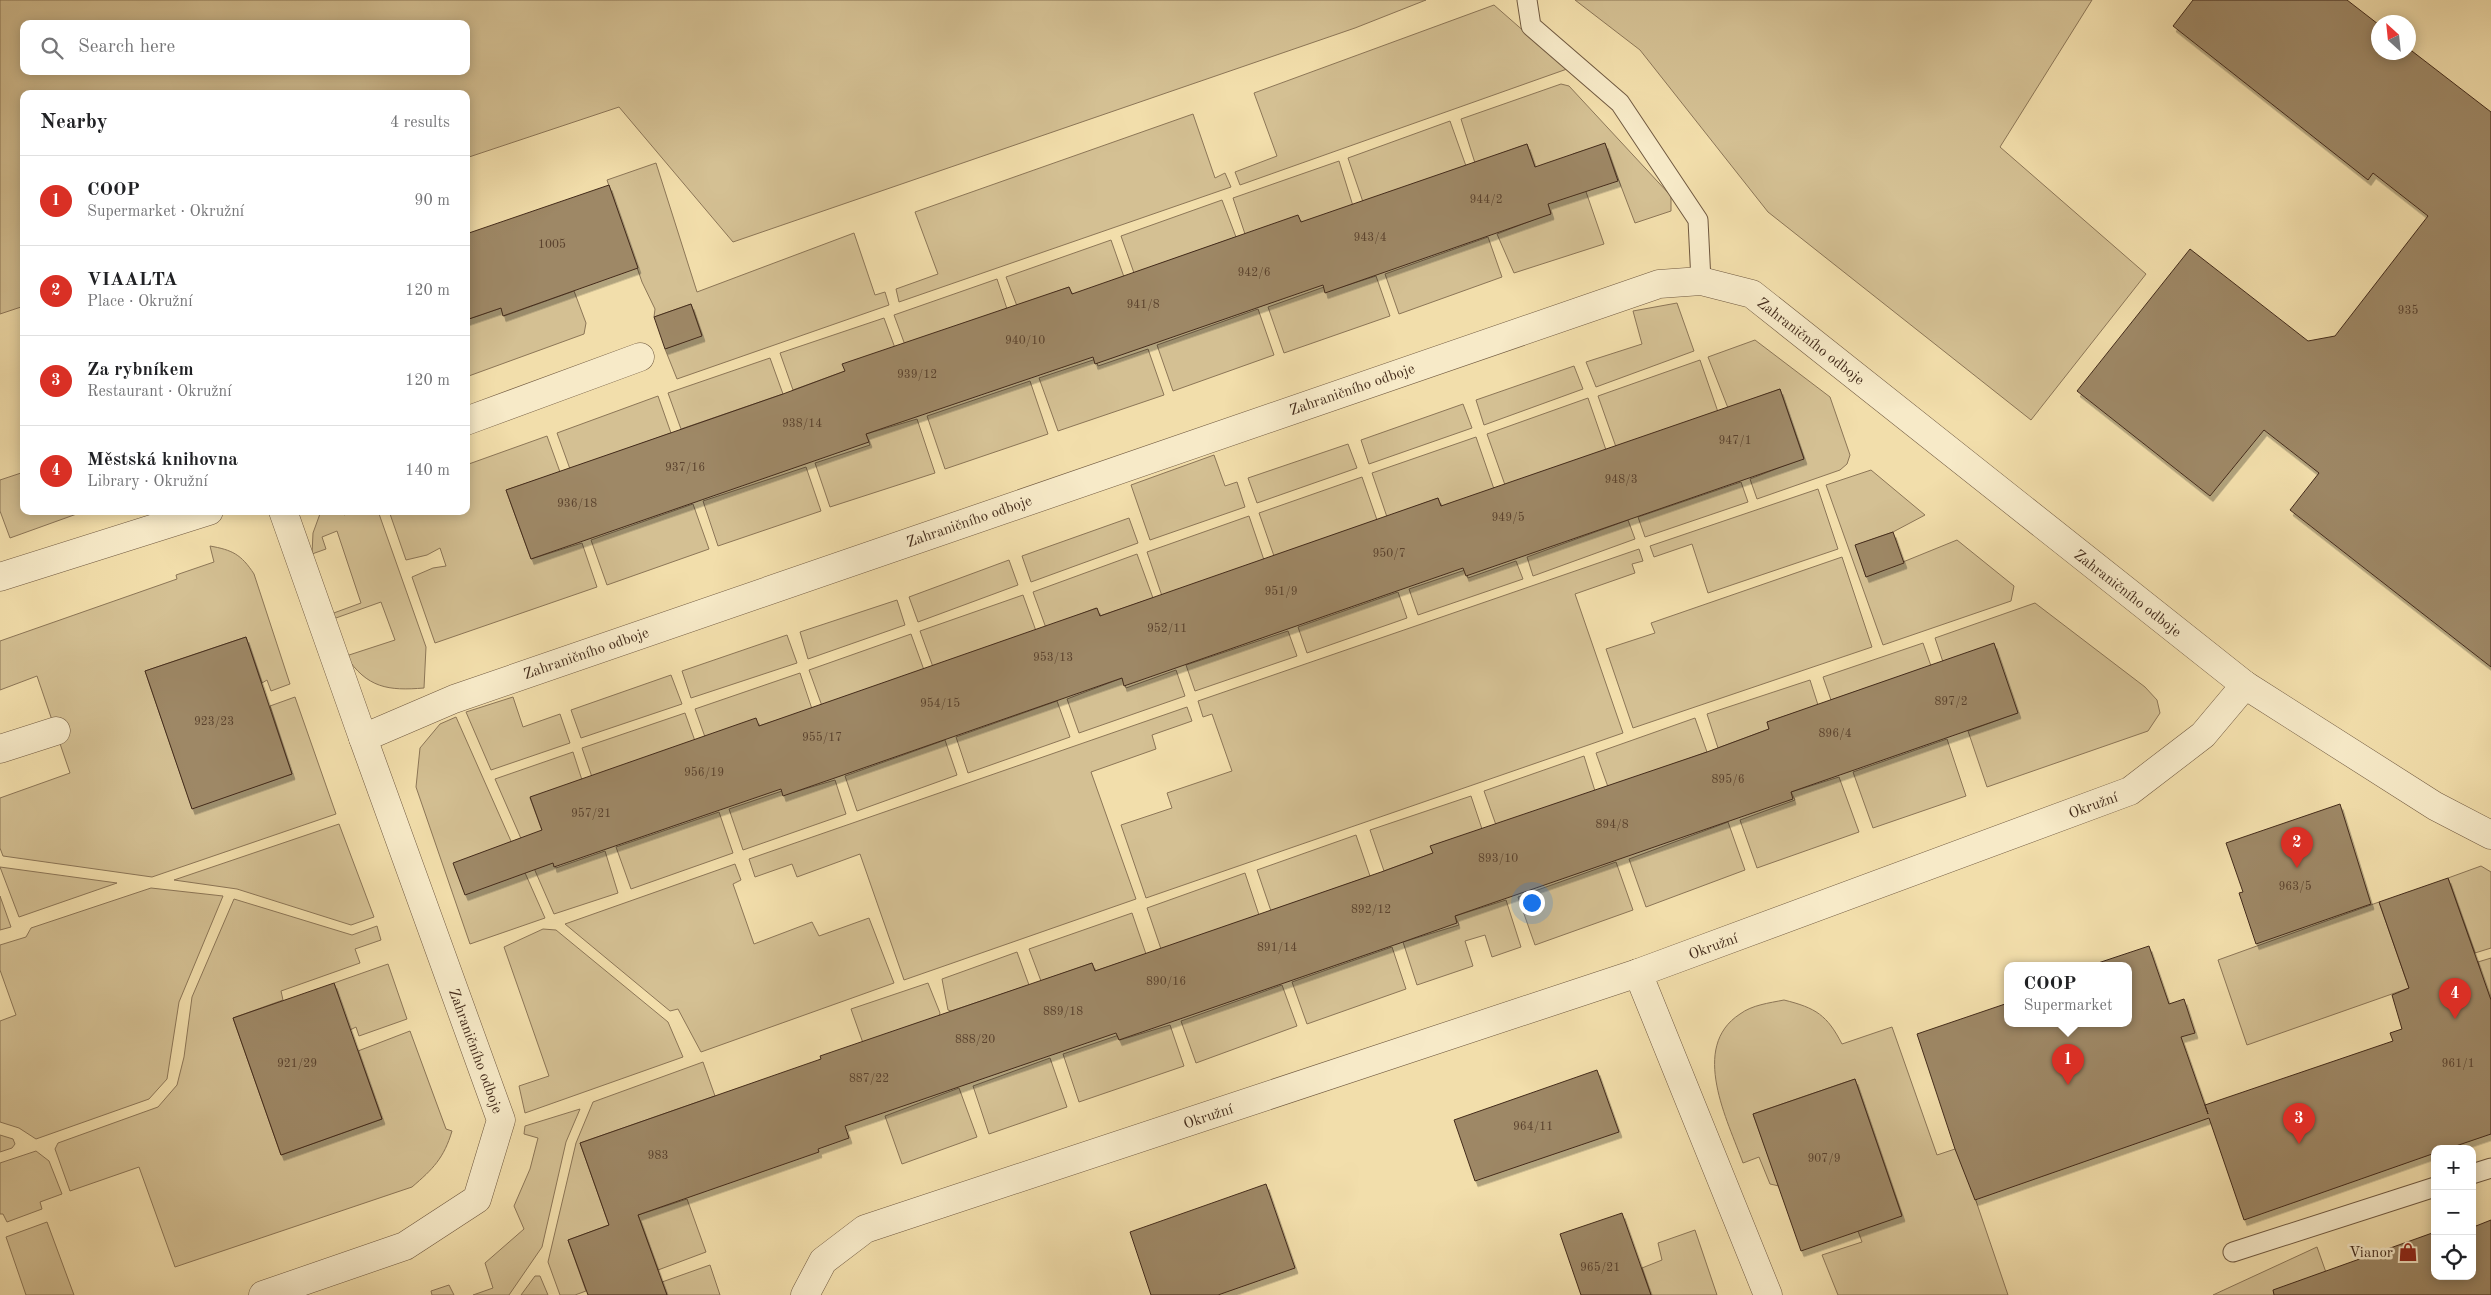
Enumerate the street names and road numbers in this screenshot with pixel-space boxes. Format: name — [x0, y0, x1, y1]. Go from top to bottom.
street label: Zahraničního odboje — [1754, 296, 1867, 389]
street label: Zahraničního odboje — [1288, 362, 1417, 419]
street label: Zahraničního odboje — [905, 494, 1034, 551]
street label: Zahraničního odboje — [2071, 548, 2184, 641]
street label: Zahraničního odboje — [522, 626, 651, 683]
street label: Okružní — [2067, 790, 2121, 822]
street label: Okružní — [1687, 931, 1741, 963]
street label: Zahraničního odboje — [445, 987, 504, 1116]
street label: Okružní — [1182, 1102, 1236, 1132]

